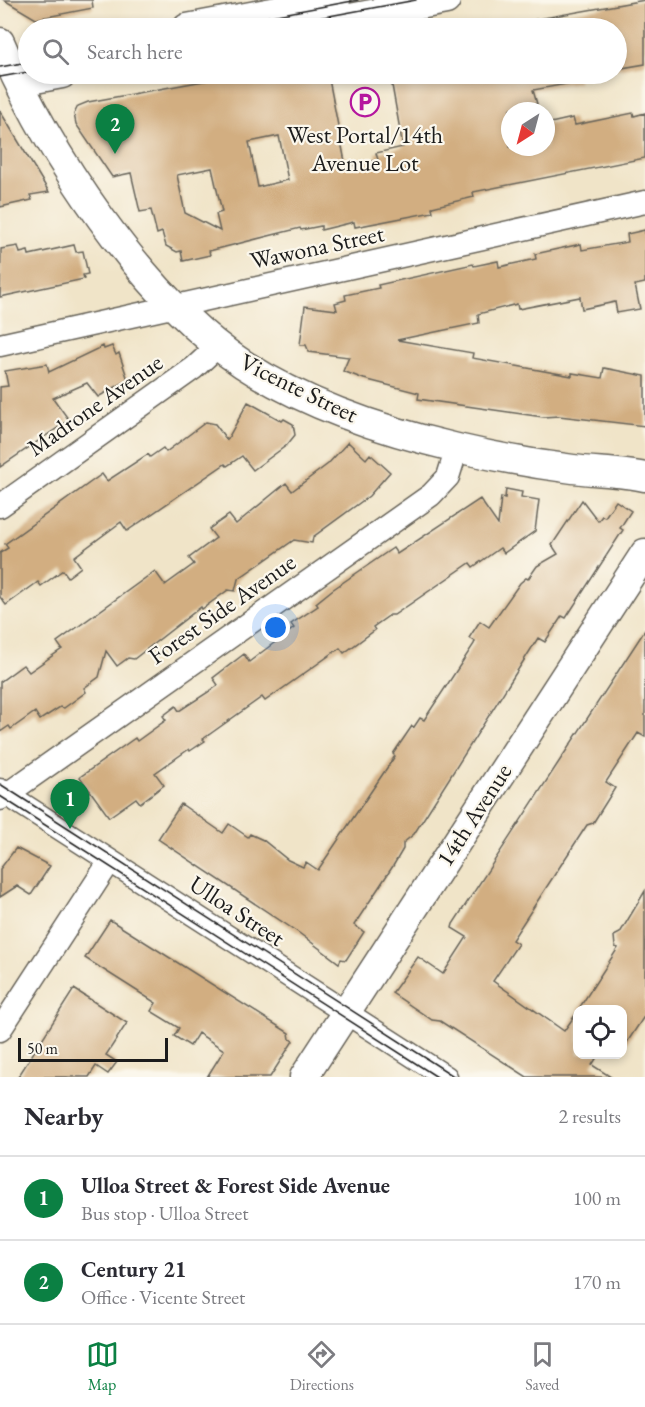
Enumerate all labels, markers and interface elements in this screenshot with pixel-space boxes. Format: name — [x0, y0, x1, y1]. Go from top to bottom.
search box — [18, 18, 627, 84]
icon: search — [39, 35, 72, 68]
text: Search here — [87, 37, 182, 66]
parking icon: West Portal/14th Avenue Lot — [349, 86, 381, 118]
north arrow — [501, 102, 555, 156]
pin: 2 — [96, 104, 134, 154]
place label: West Portal/14th Avenue Lot — [287, 119, 443, 178]
street label: Wawona Street — [247, 217, 387, 276]
street label: Madrone Avenue — [21, 346, 169, 463]
street label: Vicente Street — [235, 346, 364, 430]
street label: Forest Side Avenue — [142, 546, 302, 671]
your location — [261, 613, 290, 642]
street label: 14th Avenue — [429, 757, 518, 872]
pin: 1 — [50, 780, 90, 829]
street label: Ulloa Street — [184, 868, 291, 953]
map controls — [573, 1005, 627, 1059]
button: locate — [573, 1005, 627, 1059]
scale bar — [18, 1035, 168, 1062]
text: 50 m — [27, 1038, 58, 1059]
text: Nearby — [24, 1099, 104, 1133]
text: 2 results — [558, 1103, 621, 1129]
text: Ulloa Street & Forest Side Avenue — [81, 1171, 390, 1200]
text: 1 — [38, 1185, 49, 1211]
text: 100 m — [573, 1185, 621, 1211]
text: Bus stop · Ulloa Street — [81, 1200, 249, 1226]
text: Century 21 — [81, 1255, 186, 1284]
text: 2 — [38, 1269, 49, 1295]
text: 170 m — [573, 1269, 621, 1295]
text: Office · Vicente Street — [81, 1284, 245, 1310]
tab: Map — [86, 1338, 119, 1395]
tab: Directions — [290, 1338, 354, 1395]
tab: Saved — [525, 1338, 559, 1395]

